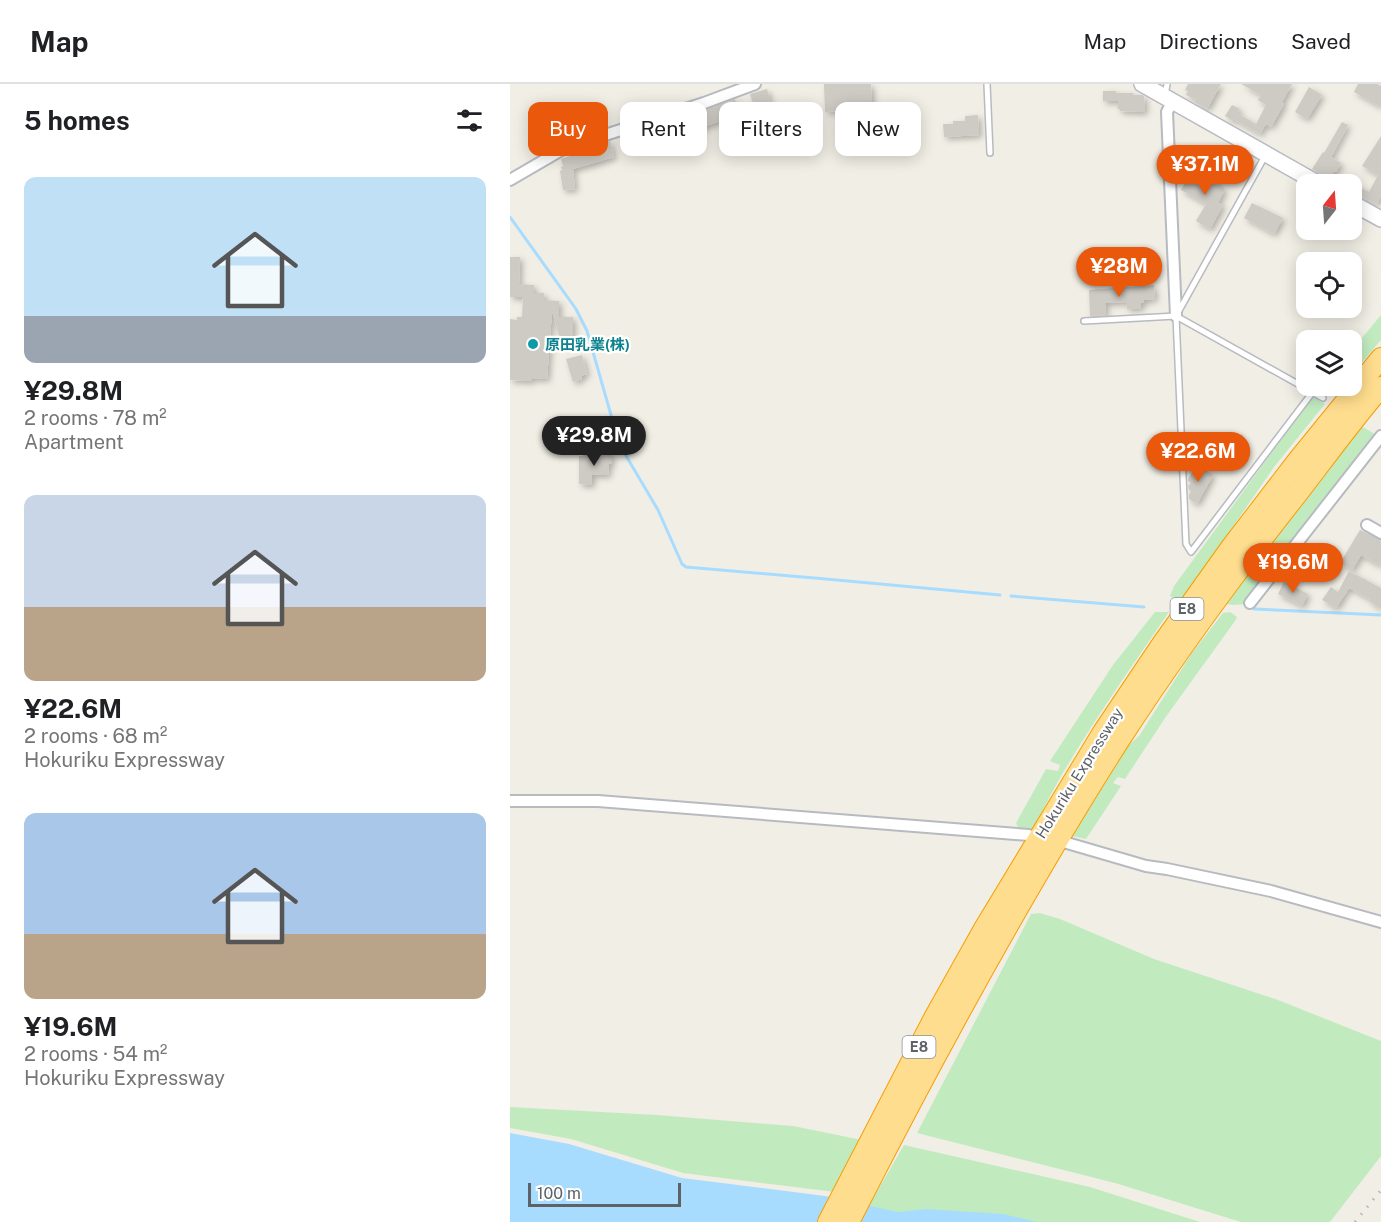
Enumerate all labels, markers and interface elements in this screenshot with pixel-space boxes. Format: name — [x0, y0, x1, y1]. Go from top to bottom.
text: Map — [30, 25, 89, 58]
text: Map — [1084, 29, 1126, 54]
text: Directions — [1159, 29, 1258, 54]
text: Saved — [1291, 29, 1351, 54]
chip: Buy — [528, 102, 608, 156]
chip: Rent — [620, 102, 707, 156]
chip: Filters — [719, 102, 823, 156]
chip: New — [835, 102, 921, 156]
icon: filters — [453, 104, 486, 137]
text: 5 homes — [24, 105, 130, 136]
pin: ¥37.1M — [1156, 145, 1254, 196]
text: ¥37.1M — [1171, 152, 1239, 176]
north arrow — [1296, 174, 1362, 240]
map controls — [1296, 174, 1362, 396]
icon: home — [201, 216, 309, 324]
pin: ¥28M — [1083, 247, 1155, 298]
button: locate — [1296, 252, 1362, 318]
text: ¥28M — [1090, 254, 1148, 278]
button: layers — [1296, 330, 1362, 396]
place label: 原田乳業(株) — [545, 336, 630, 353]
marker: 原田乳業(株) — [526, 337, 540, 351]
text: ¥29.8M — [24, 375, 123, 406]
text: 2 rooms · 78 m² — [24, 406, 167, 430]
pin: ¥29.8M — [545, 416, 643, 467]
text: ¥29.8M — [556, 423, 632, 447]
text: Apartment — [24, 430, 124, 454]
pin: ¥22.6M — [1149, 432, 1247, 483]
text: ¥22.6M — [1160, 439, 1236, 463]
icon: home — [201, 534, 309, 642]
pin: ¥19.6M — [1244, 543, 1342, 594]
text: ¥19.6M — [1257, 550, 1329, 574]
road number: E8 — [1170, 598, 1204, 620]
text: ¥22.6M — [24, 693, 122, 724]
street label: Hokuriku Expressway — [1032, 705, 1126, 841]
text: 2 rooms · 68 m² — [24, 724, 167, 748]
text: Hokuriku Expressway — [24, 748, 225, 772]
icon: home — [201, 852, 309, 960]
text: ¥19.6M — [24, 1011, 117, 1042]
road number: E8 — [902, 1036, 936, 1058]
text: 2 rooms · 54 m² — [24, 1042, 167, 1066]
text: Hokuriku Expressway — [24, 1066, 225, 1090]
scale bar — [528, 1180, 681, 1208]
text: 100 m — [537, 1184, 581, 1203]

